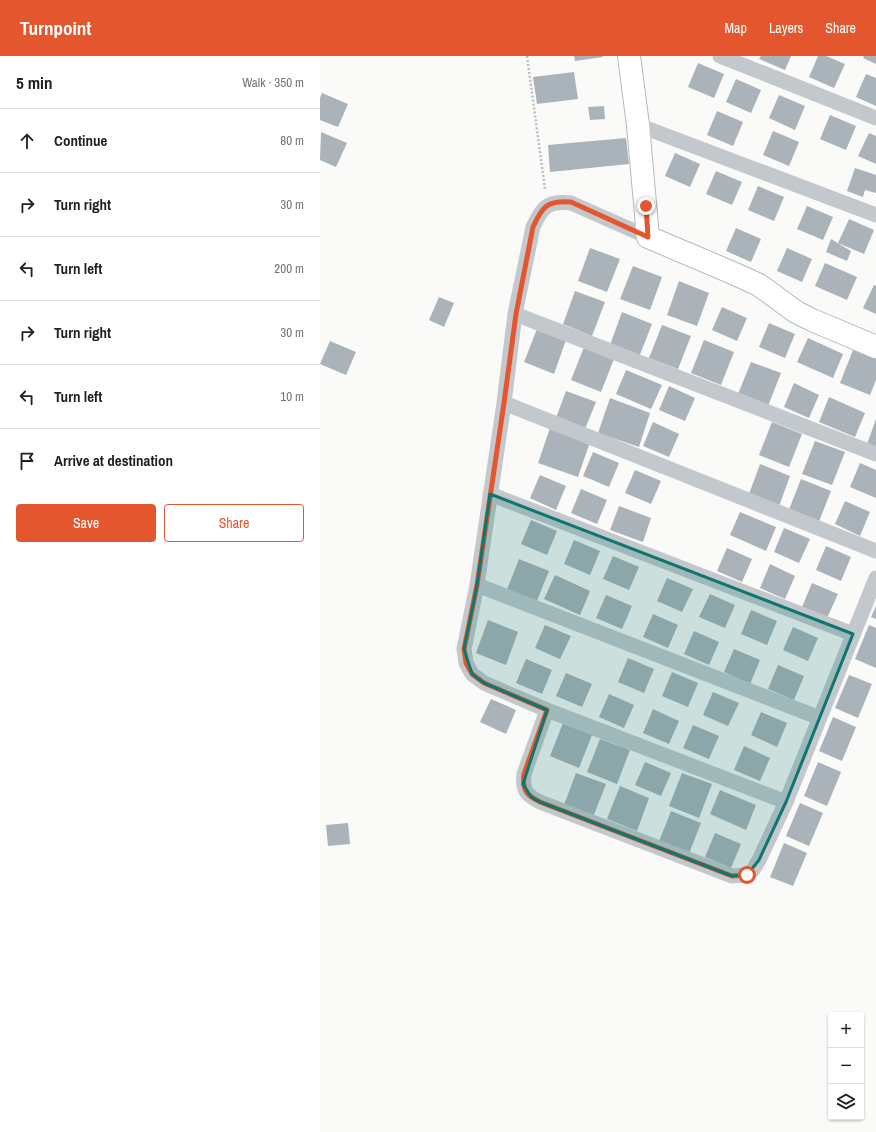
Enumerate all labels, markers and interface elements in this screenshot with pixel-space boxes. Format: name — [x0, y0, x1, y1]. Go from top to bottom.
text: Turnpoint — [20, 15, 92, 41]
text: Map — [725, 19, 747, 37]
text: Layers — [769, 19, 803, 37]
text: Share — [825, 19, 856, 37]
text: 5 min — [16, 71, 52, 94]
text: Walk · 350 m — [242, 74, 304, 91]
icon: ahead — [16, 130, 38, 152]
text: Continue — [54, 130, 107, 151]
text: 80 m — [280, 132, 304, 149]
icon: right — [16, 194, 38, 216]
text: Turn right — [54, 194, 111, 215]
text: 30 m — [280, 196, 304, 213]
route end — [637, 197, 655, 215]
icon: left — [16, 258, 38, 280]
text: Turn left — [54, 258, 102, 279]
text: 200 m — [274, 260, 304, 277]
icon: right — [16, 322, 38, 344]
text: Turn right — [54, 322, 111, 343]
text: 30 m — [280, 324, 304, 341]
icon: left — [16, 386, 38, 408]
text: Turn left — [54, 386, 102, 407]
text: 10 m — [280, 388, 304, 405]
icon: arrive — [16, 450, 38, 472]
text: Arrive at destination — [54, 450, 173, 471]
button: Save — [16, 504, 156, 542]
button: Share — [164, 504, 304, 542]
route start — [738, 866, 756, 884]
map controls — [828, 1012, 864, 1120]
button: + — [828, 1012, 864, 1048]
button: − — [828, 1048, 864, 1084]
button: layers — [828, 1084, 864, 1120]

